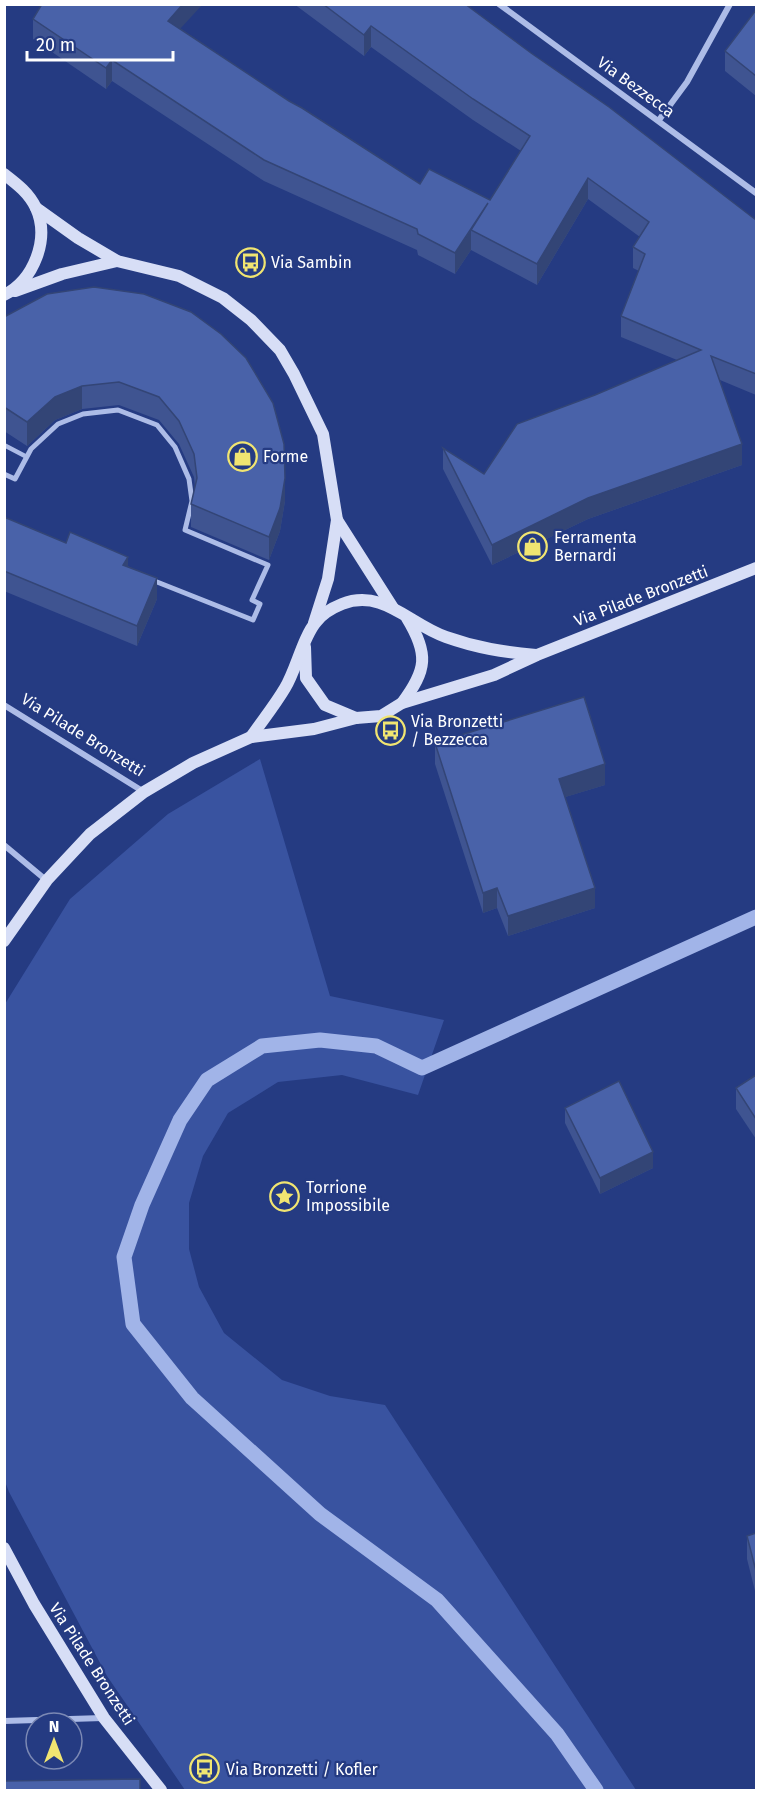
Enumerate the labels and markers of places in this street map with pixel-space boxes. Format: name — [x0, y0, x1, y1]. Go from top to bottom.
bus stop icon: Via Sambin — [234, 246, 266, 278]
place label: Via Sambin — [271, 253, 352, 272]
shop icon: Forme — [226, 440, 258, 472]
place label: Forme — [263, 447, 308, 466]
place label: Ferramenta Bernardi — [554, 528, 637, 565]
shop icon: Ferramenta Bernardi — [517, 530, 549, 562]
place label: Via Bronzetti / Bezzecca — [411, 712, 503, 749]
bus stop icon: Via Bronzetti / Bezzecca — [374, 714, 406, 746]
place label: Torrione Impossibile — [306, 1178, 390, 1215]
place icon: Torrione Impossibile — [269, 1180, 301, 1212]
bus stop icon: Via Bronzetti / Kofler — [189, 1753, 221, 1785]
place label: Via Bronzetti / Kofler — [226, 1760, 379, 1779]

